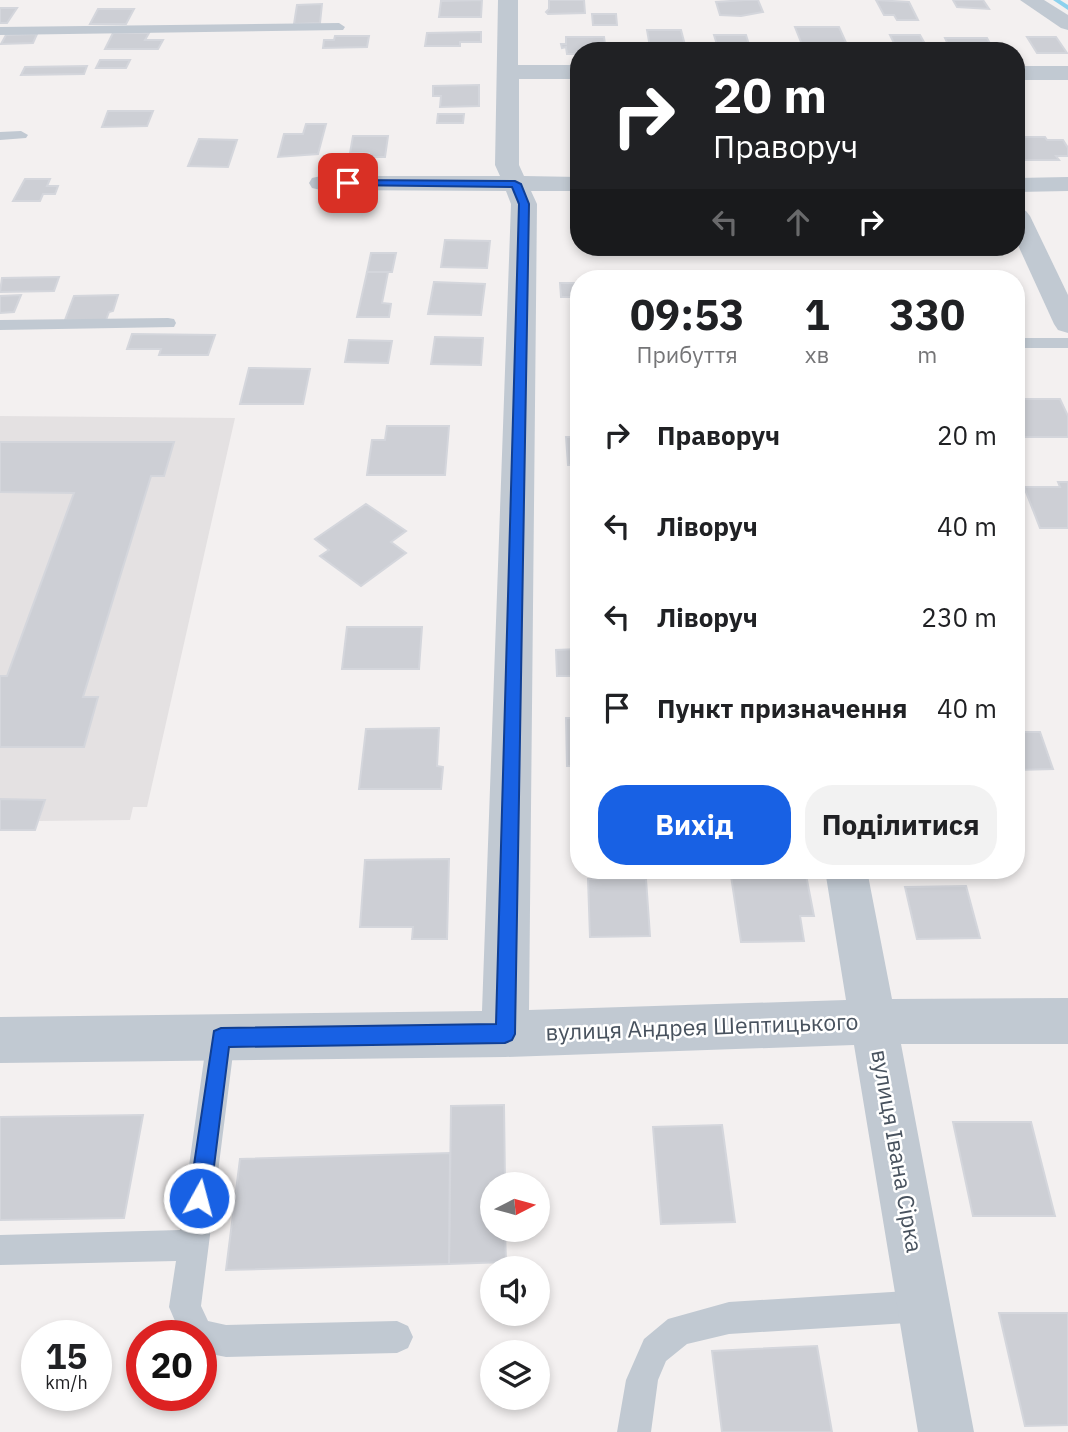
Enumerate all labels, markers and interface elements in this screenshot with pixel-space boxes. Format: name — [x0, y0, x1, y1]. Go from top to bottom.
text: 20 m — [713, 63, 827, 126]
icon: right — [598, 70, 689, 161]
text: Праворуч — [713, 125, 858, 167]
pin — [318, 153, 378, 213]
icon: arrive — [329, 164, 367, 202]
icon: left — [706, 203, 744, 241]
icon: ahead — [779, 203, 817, 241]
icon: right — [852, 203, 890, 241]
text: 09:53 — [630, 287, 745, 342]
text: 1 — [804, 287, 830, 342]
text: 330 — [890, 287, 965, 342]
text: Прибуття — [637, 339, 738, 369]
text: хв — [805, 339, 829, 369]
text: m — [917, 339, 937, 369]
icon: right — [598, 416, 636, 454]
text: Праворуч — [657, 418, 780, 452]
text: 20 m — [937, 418, 997, 452]
icon: left — [598, 507, 636, 545]
text: Ліворуч — [657, 509, 758, 543]
text: 40 m — [937, 509, 997, 543]
icon: left — [598, 598, 636, 636]
text: Ліворуч — [657, 600, 758, 634]
text: 230 m — [921, 600, 997, 634]
icon: arrive — [598, 689, 636, 727]
text: Пункт призначення — [657, 691, 907, 725]
text: 40 m — [937, 691, 997, 725]
button: Вихід — [598, 785, 791, 865]
button: Поділитися — [805, 785, 997, 865]
street label: вулиця Андрея Шептицького — [545, 1006, 859, 1046]
street label: вулиця Івана Сірка — [865, 1047, 931, 1255]
position arrow — [162, 1161, 236, 1235]
north arrow — [480, 1172, 550, 1242]
map controls — [480, 1172, 550, 1410]
button: sound — [480, 1256, 550, 1326]
speed limit sign: 20 — [126, 1320, 217, 1411]
text: 15 — [45, 1333, 88, 1379]
button: layers — [480, 1340, 550, 1410]
text: km/h — [45, 1371, 88, 1394]

